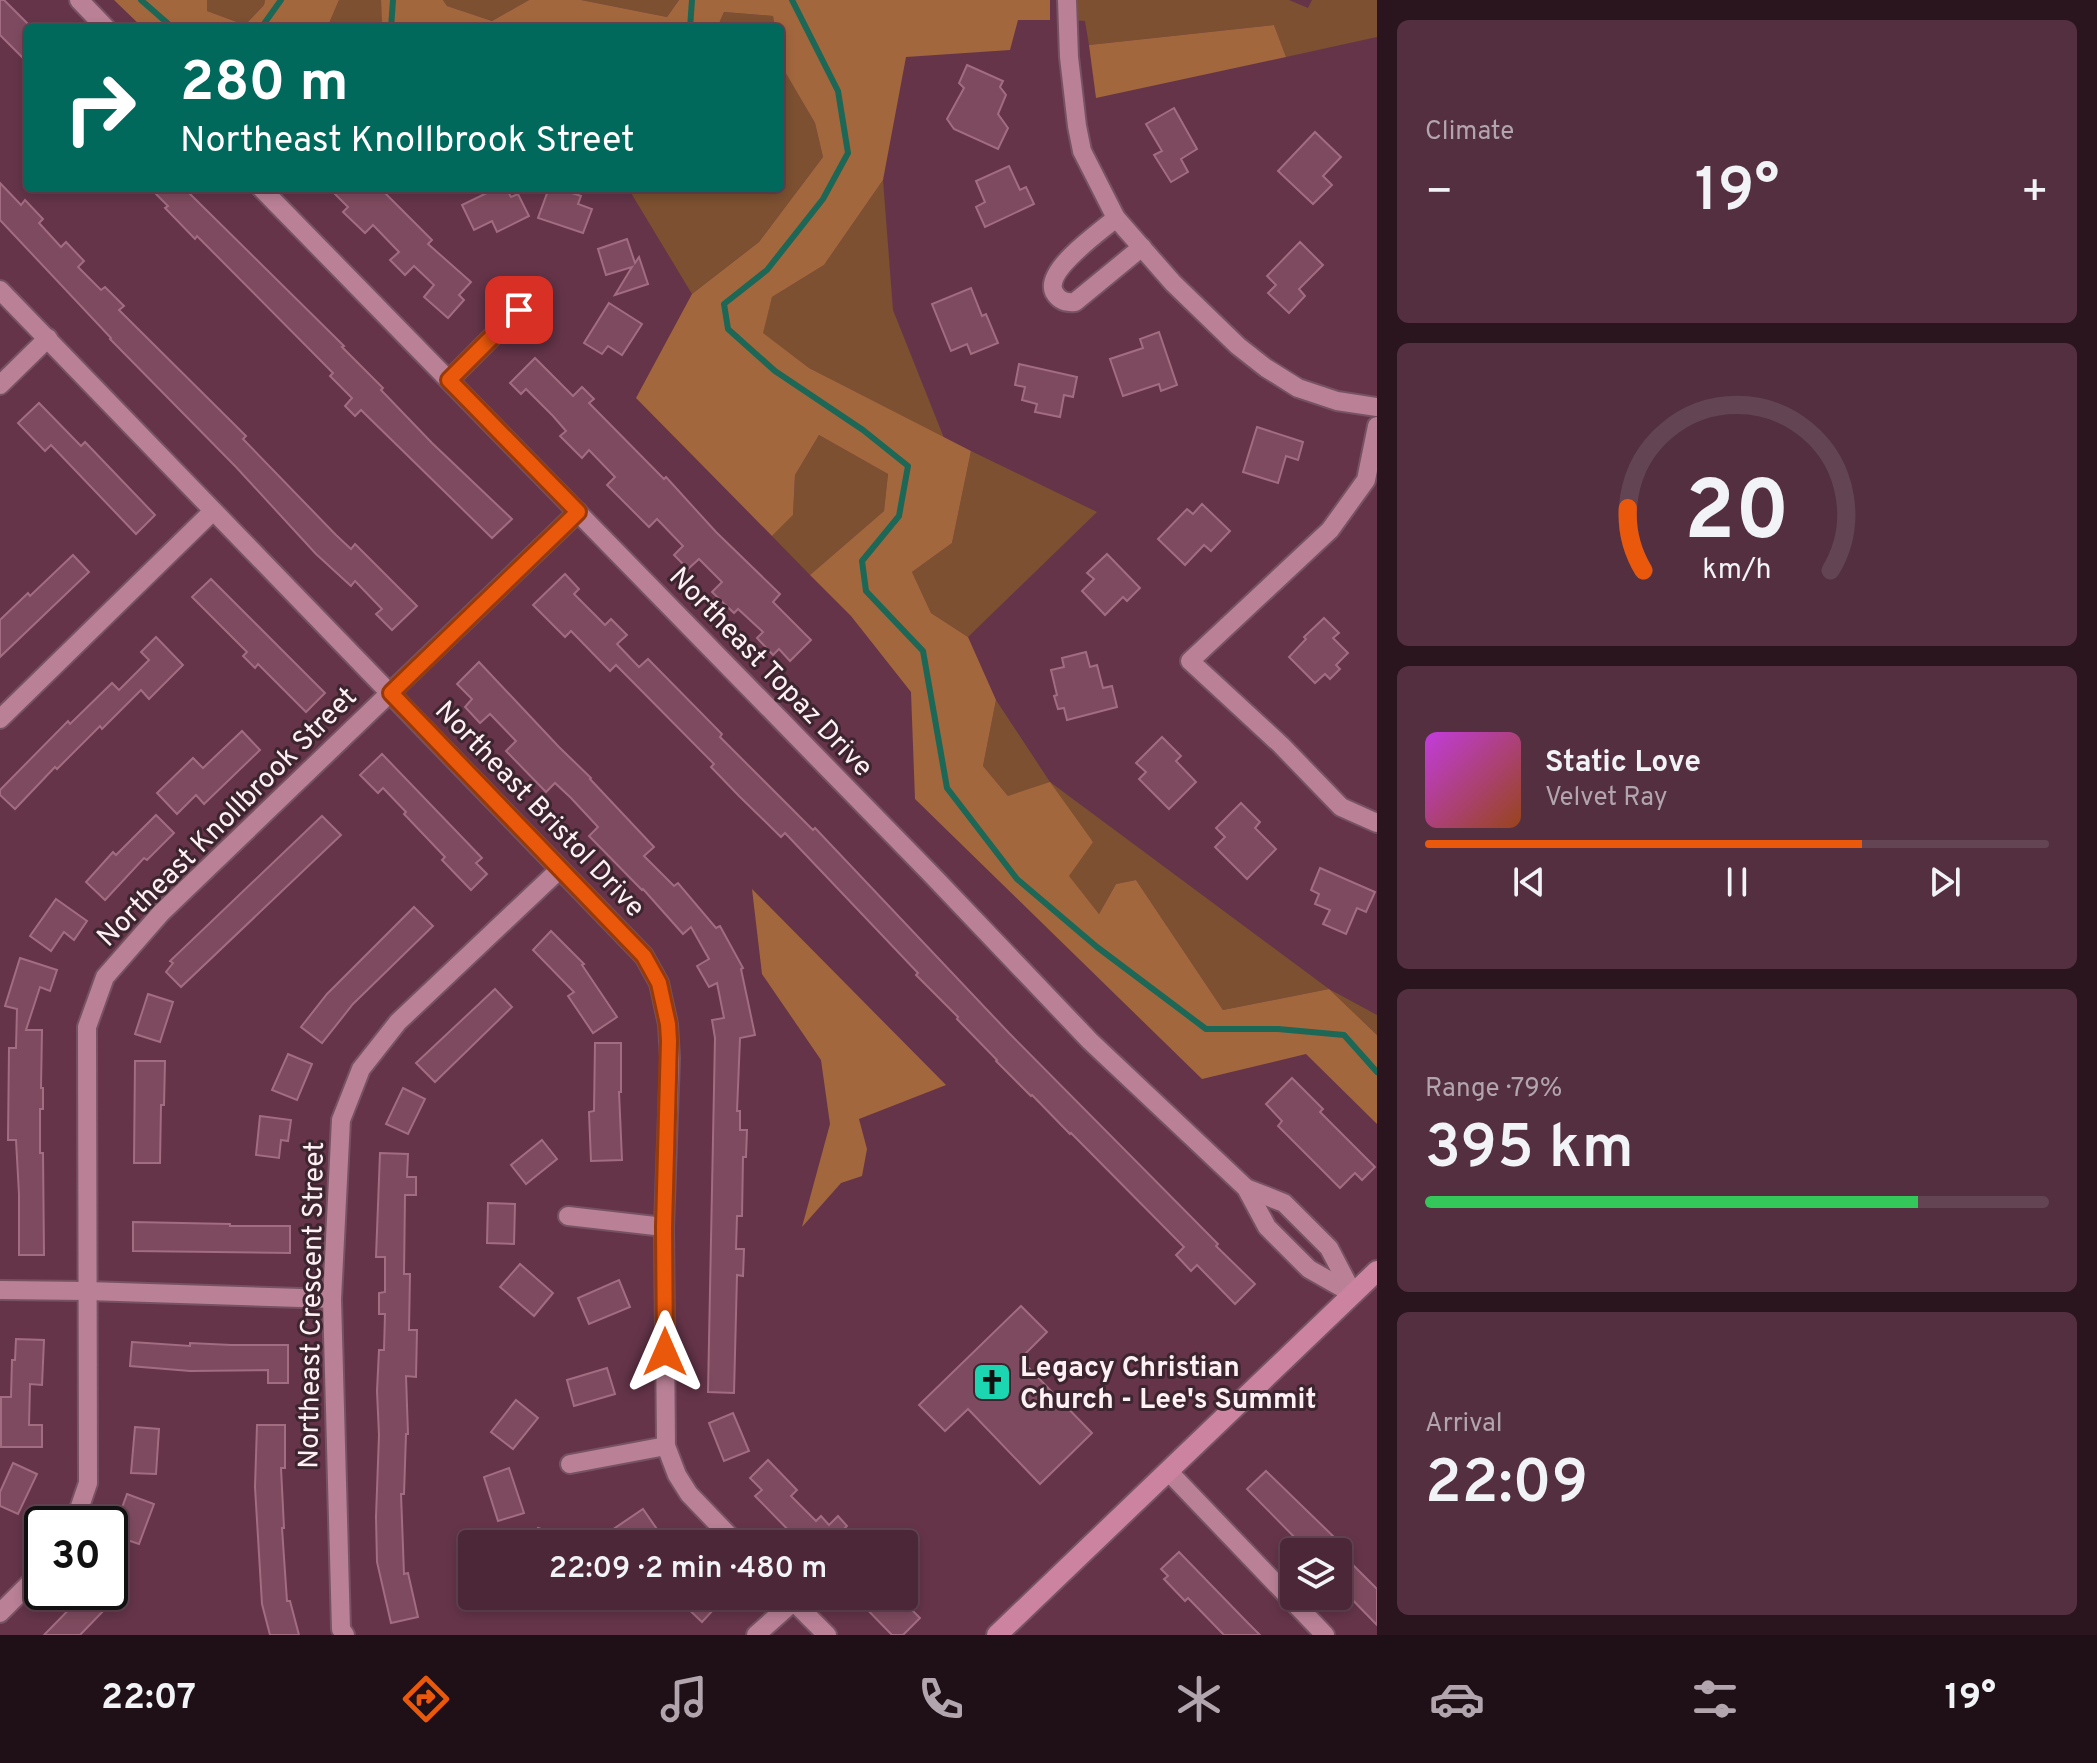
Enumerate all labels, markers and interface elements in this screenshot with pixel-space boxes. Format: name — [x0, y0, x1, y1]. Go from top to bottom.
text: 280 m — [180, 50, 348, 120]
icon: right — [48, 56, 152, 160]
text: Climate — [1425, 116, 1514, 149]
text: Northeast Knollbrook Street — [180, 119, 635, 165]
text: 19° — [1695, 156, 1779, 232]
text: − — [1425, 166, 1453, 222]
text: + — [2021, 166, 2049, 222]
pin — [485, 276, 553, 344]
icon: arrive — [497, 288, 541, 332]
text: 20 — [1684, 463, 1790, 568]
text: km/h — [1702, 553, 1772, 589]
street label: Northeast Topaz Drive — [660, 560, 880, 786]
street label: Northeast Knollbrook Street — [90, 680, 366, 956]
street label: Northeast Bristol Drive — [426, 694, 652, 926]
text: Static Love — [1545, 745, 1701, 782]
text: Velvet Ray — [1545, 782, 1668, 815]
icon: previous — [1507, 860, 1551, 904]
icon: pause — [1715, 860, 1759, 904]
icon: next — [1923, 860, 1967, 904]
text: Range · 79% — [1425, 1073, 1562, 1106]
text: 395 km — [1425, 1113, 1634, 1189]
street label: Northeast Crescent Street — [292, 1141, 334, 1469]
position arrow — [623, 1310, 707, 1394]
place label: Legacy Christian Church - Lee's Summit — [1020, 1351, 1316, 1419]
church icon: Legacy Christian Church - Lee's Summit — [971, 1361, 1013, 1403]
text: Arrival — [1425, 1408, 1503, 1441]
text: 22:09 — [1425, 1448, 1588, 1524]
speed limit sign: 30 — [24, 1506, 128, 1610]
map controls — [1280, 1538, 1352, 1610]
button: layers — [1280, 1538, 1352, 1610]
text: 22:09 · 2 min · 480 m — [549, 1551, 827, 1588]
icon: directions — [398, 1671, 454, 1727]
icon: music — [656, 1671, 712, 1727]
icon: phone — [913, 1671, 969, 1727]
icon: climate — [1171, 1671, 1227, 1727]
icon: car — [1429, 1671, 1485, 1727]
icon: filters — [1687, 1671, 1743, 1727]
text: 22:07 — [101, 1676, 196, 1722]
text: 19° — [1945, 1676, 1996, 1722]

